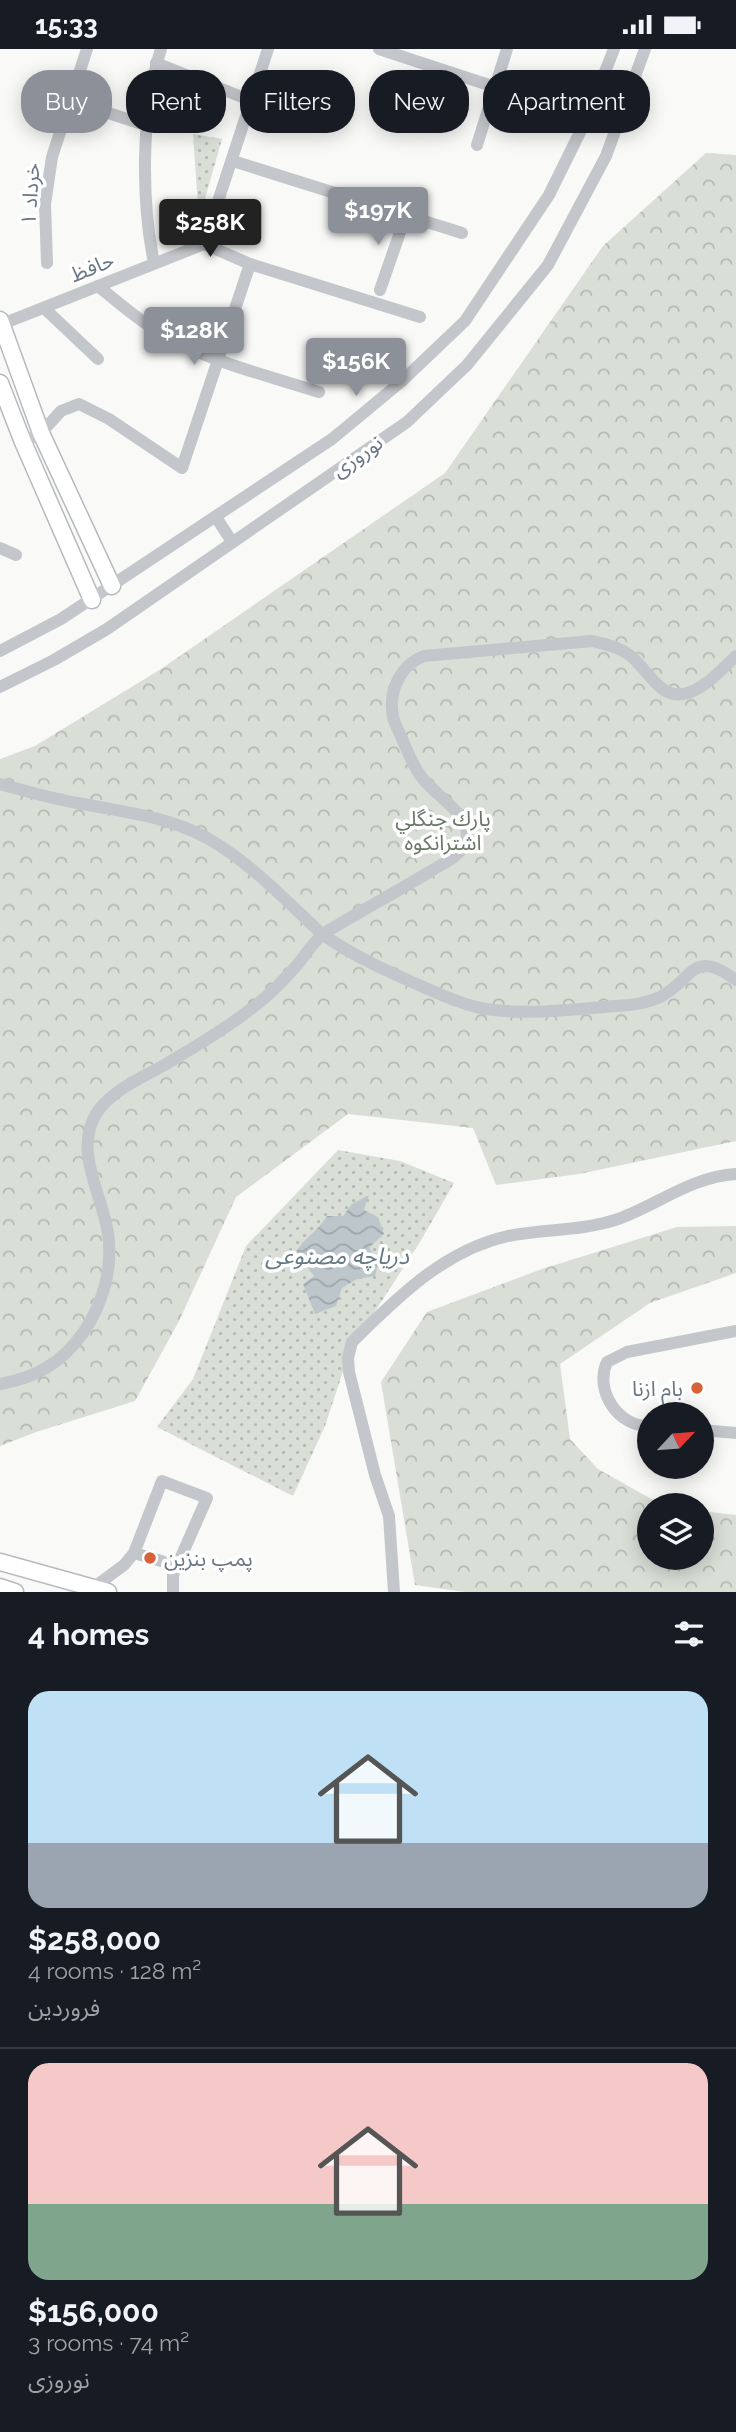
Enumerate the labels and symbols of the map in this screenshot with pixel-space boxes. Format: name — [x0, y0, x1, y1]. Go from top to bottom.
street label: خرداد ۱ — [15, 162, 45, 226]
pin: $197K — [329, 187, 427, 247]
pin: $258K — [161, 199, 259, 259]
street label: حافظ — [66, 247, 118, 287]
pin: $128K — [145, 307, 243, 367]
pin: $156K — [307, 339, 405, 398]
street label: نوروزی — [327, 430, 387, 482]
park label: پارك جنگلي اشترانكوه — [395, 806, 491, 855]
water label: دریاچه مصنوعی — [265, 1242, 410, 1271]
place label: بام ازنا — [632, 1376, 683, 1405]
marker: بام ازنا — [689, 1380, 705, 1396]
north arrow — [637, 1402, 714, 1479]
place label: پمپ بنزین — [164, 1546, 253, 1572]
marker: پمپ بنزین — [142, 1550, 158, 1566]

